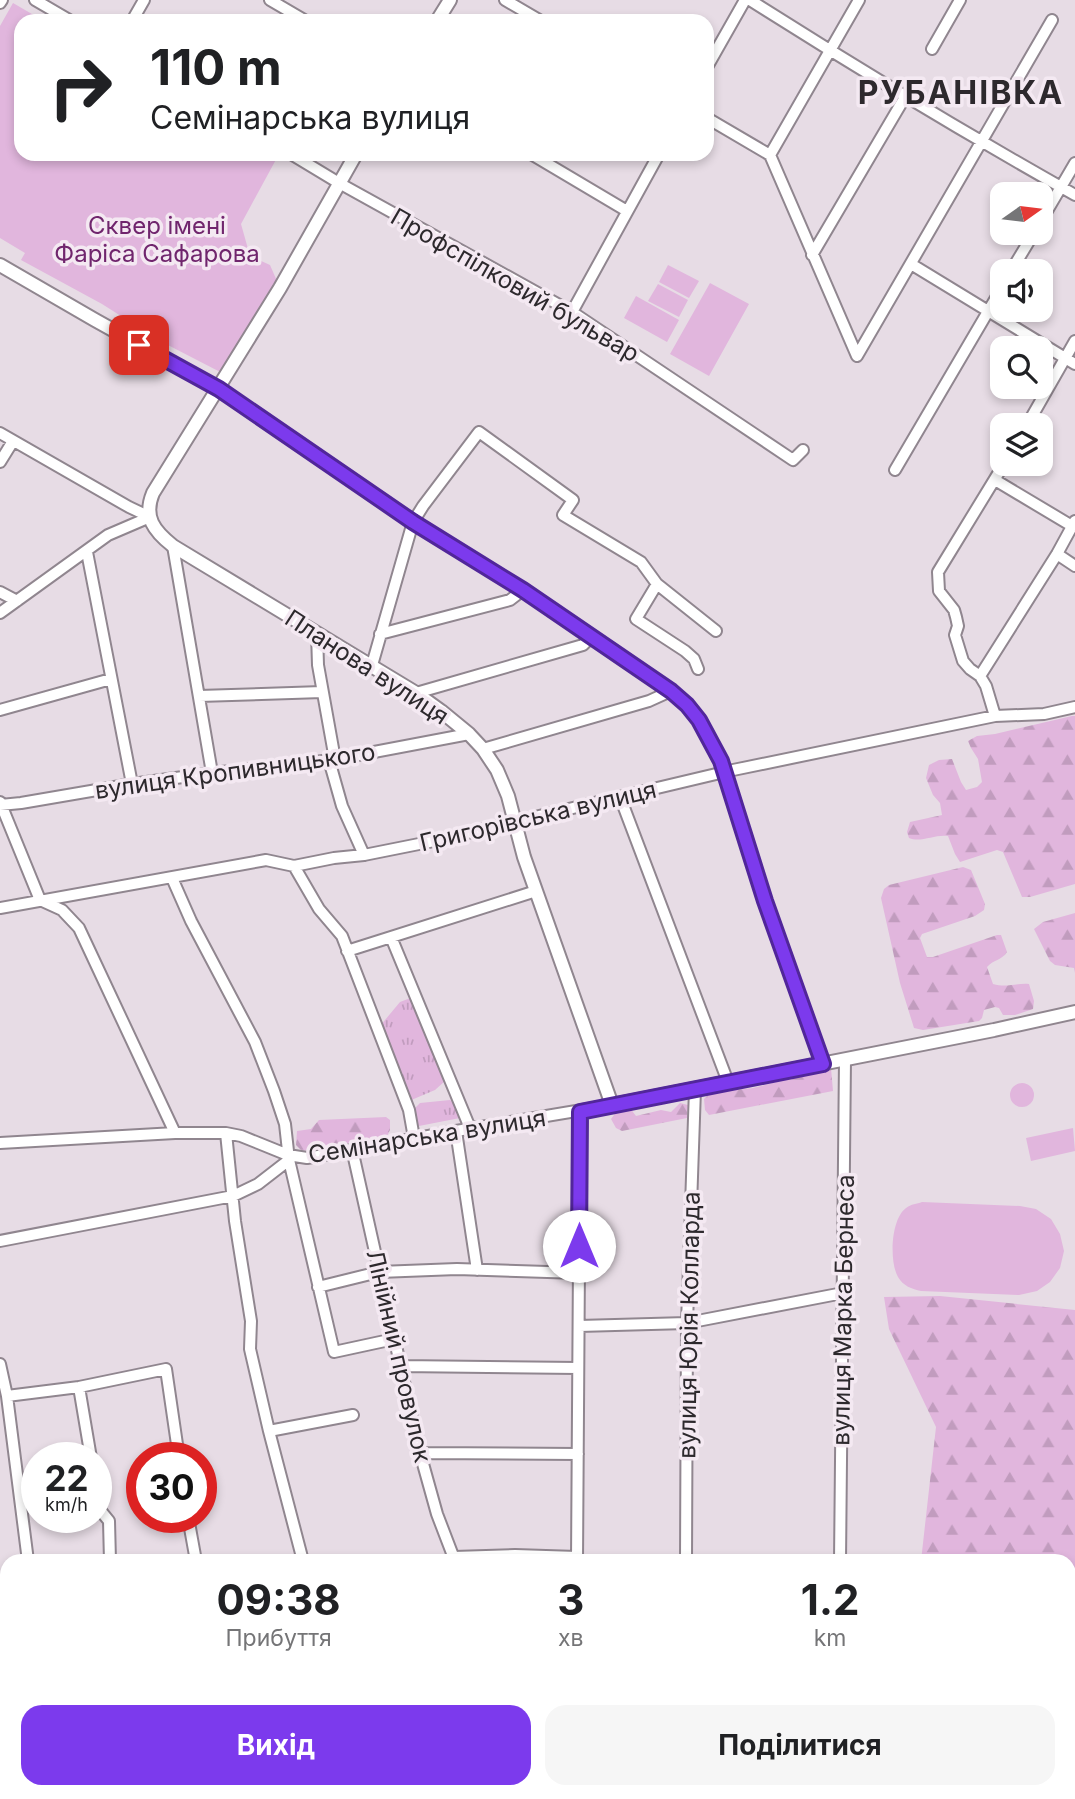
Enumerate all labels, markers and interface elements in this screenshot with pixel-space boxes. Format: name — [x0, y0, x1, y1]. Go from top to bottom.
text: 110 m — [150, 38, 282, 97]
icon: right — [35, 42, 126, 133]
district label: РУБАНІВКА — [858, 73, 1064, 112]
text: Семінарська вулиця — [150, 98, 470, 137]
north arrow — [990, 182, 1054, 245]
map controls — [990, 182, 1053, 476]
street label: Профспілковий бульвар — [386, 202, 644, 368]
park label: Сквер імені Фаріса Сафарова — [54, 211, 260, 268]
button: sound — [990, 259, 1053, 322]
pin — [109, 315, 169, 375]
icon: arrive — [120, 326, 158, 364]
button: search — [990, 336, 1053, 399]
button: layers — [990, 413, 1053, 476]
street label: Планова вулиця — [280, 603, 454, 731]
street label: вулиця Кропивницького — [93, 737, 377, 805]
street label: Григорівська вулиця — [417, 775, 659, 857]
street label: Семінарська вулиця — [306, 1103, 548, 1169]
street label: вулиця Марка Бернеса — [826, 1174, 860, 1446]
street label: вулиця Юрія Колларда — [672, 1191, 706, 1459]
position arrow — [542, 1209, 616, 1283]
street label: Лінійний провулок — [360, 1247, 438, 1465]
speed limit sign: 30 — [126, 1442, 217, 1533]
text: 22 — [44, 1457, 89, 1499]
text: km/h — [45, 1494, 88, 1515]
text: 09:38 — [217, 1574, 341, 1625]
text: 3 — [557, 1574, 584, 1625]
text: 1.2 — [801, 1574, 859, 1625]
text: Прибуття — [225, 1624, 332, 1652]
text: хв — [558, 1624, 584, 1652]
text: km — [814, 1624, 847, 1652]
button: Вихід — [21, 1705, 531, 1785]
button: Поділитися — [545, 1705, 1055, 1785]

